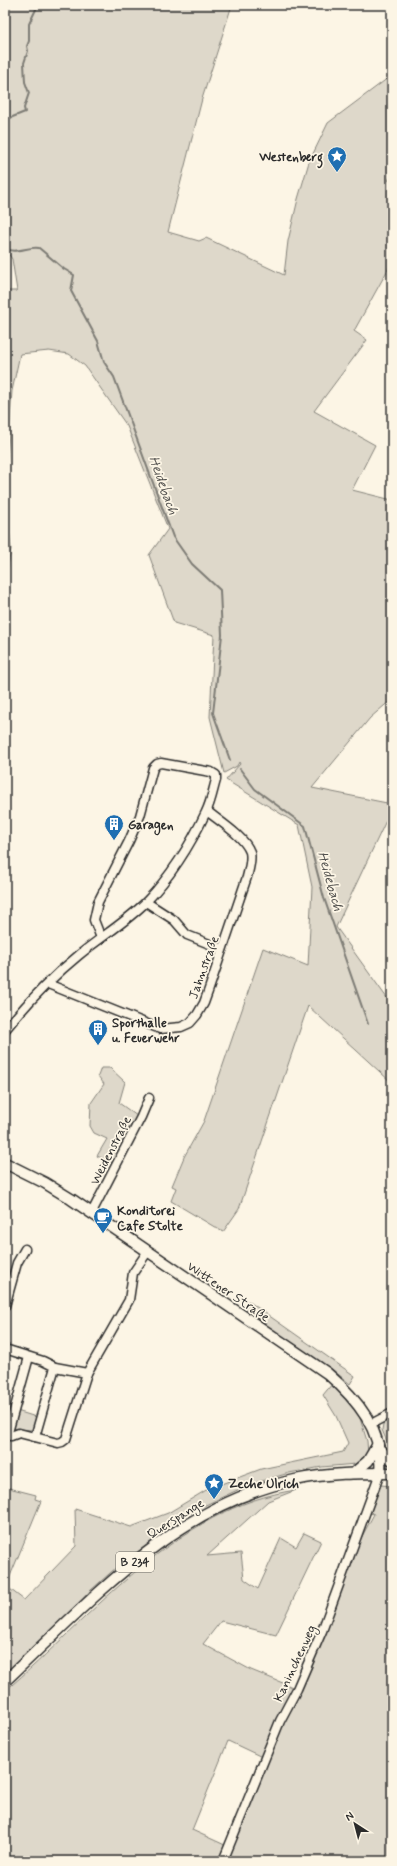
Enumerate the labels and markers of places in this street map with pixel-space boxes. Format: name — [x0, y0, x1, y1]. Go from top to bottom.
place icon: Westenberg — [326, 145, 348, 173]
place label: Westenberg — [258, 149, 323, 169]
building icon: Garagen — [103, 813, 125, 841]
place label: Garagen — [128, 817, 174, 836]
place label: Sporthalle u. Feuerwehr — [112, 1015, 180, 1047]
building icon: Sporthalle u. Feuerwehr — [87, 1018, 109, 1046]
place label: Konditorei Cafe Stolte — [117, 1203, 184, 1235]
cafe icon: Konditorei Cafe Stolte — [92, 1206, 114, 1234]
place icon: Zeche Ulrich — [203, 1472, 225, 1500]
place label: Zeche Ulrich — [228, 1476, 299, 1493]

